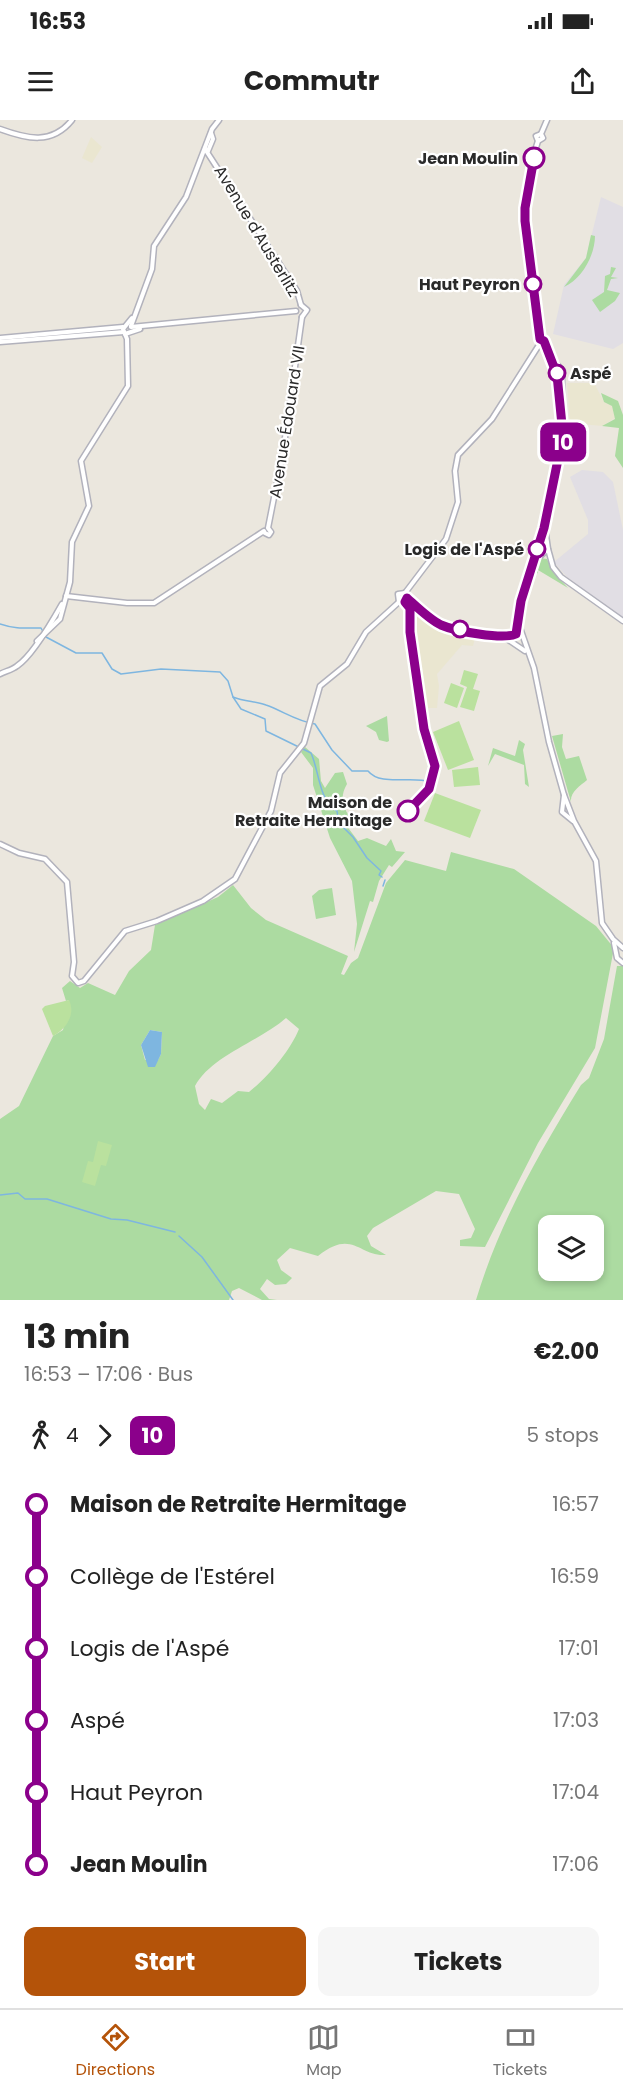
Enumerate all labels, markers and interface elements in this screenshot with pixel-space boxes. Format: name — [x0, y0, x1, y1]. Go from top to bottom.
text: 16:53 — [30, 6, 86, 37]
text: Commutr — [244, 62, 379, 99]
icon: menu — [24, 65, 57, 98]
icon: share — [566, 65, 599, 98]
place label: Jean Moulin — [418, 147, 518, 170]
marker: Jean Moulin — [523, 147, 545, 169]
street label: Avenue d'Austerlitz — [209, 161, 305, 301]
place label: Haut Peyron — [419, 273, 520, 296]
marker: Haut Peyron — [524, 275, 542, 293]
street label: Avenue Édouard VII — [264, 344, 310, 500]
place label: Aspé — [570, 362, 612, 385]
marker: Aspé — [548, 364, 566, 382]
line badge: 10 — [536, 422, 590, 462]
text: 10 — [552, 428, 574, 457]
place label: Logis de l'Aspé — [404, 538, 524, 561]
marker: Logis de l'Aspé — [528, 540, 546, 558]
unlabelled marker — [451, 620, 469, 638]
place label: Maison de Retraite Hermitage — [235, 791, 392, 832]
marker: Maison de Retraite Hermitage — [397, 800, 419, 822]
map controls — [538, 1215, 604, 1281]
button: layers — [538, 1215, 604, 1281]
text: 13 min — [24, 1313, 130, 1360]
text: €2.00 — [534, 1336, 599, 1367]
text: 16:53 – 17:06 · Bus — [24, 1360, 193, 1388]
icon: walk — [24, 1419, 57, 1452]
icon: forward — [88, 1419, 121, 1452]
text: 4 — [66, 1421, 79, 1449]
text: 10 — [142, 1421, 163, 1450]
text: 5 stops — [527, 1421, 599, 1449]
text: Maison de Retraite Hermitage — [70, 1489, 407, 1520]
text: 16:57 — [552, 1490, 599, 1518]
text: Collège de l'Estérel — [70, 1561, 275, 1592]
text: 16:59 — [550, 1562, 599, 1590]
text: Logis de l'Aspé — [70, 1633, 229, 1664]
text: 17:01 — [558, 1634, 599, 1662]
text: Aspé — [70, 1705, 125, 1736]
text: 17:03 — [553, 1706, 599, 1734]
text: Haut Peyron — [70, 1777, 203, 1808]
text: 17:04 — [552, 1778, 599, 1806]
text: Jean Moulin — [70, 1849, 208, 1880]
text: 17:06 — [552, 1850, 599, 1878]
button: Start — [24, 1927, 306, 1996]
button: Tickets — [318, 1927, 599, 1996]
tab: Directions — [76, 2021, 155, 2082]
tab: Map — [306, 2021, 342, 2082]
tab: Tickets — [493, 2021, 547, 2082]

